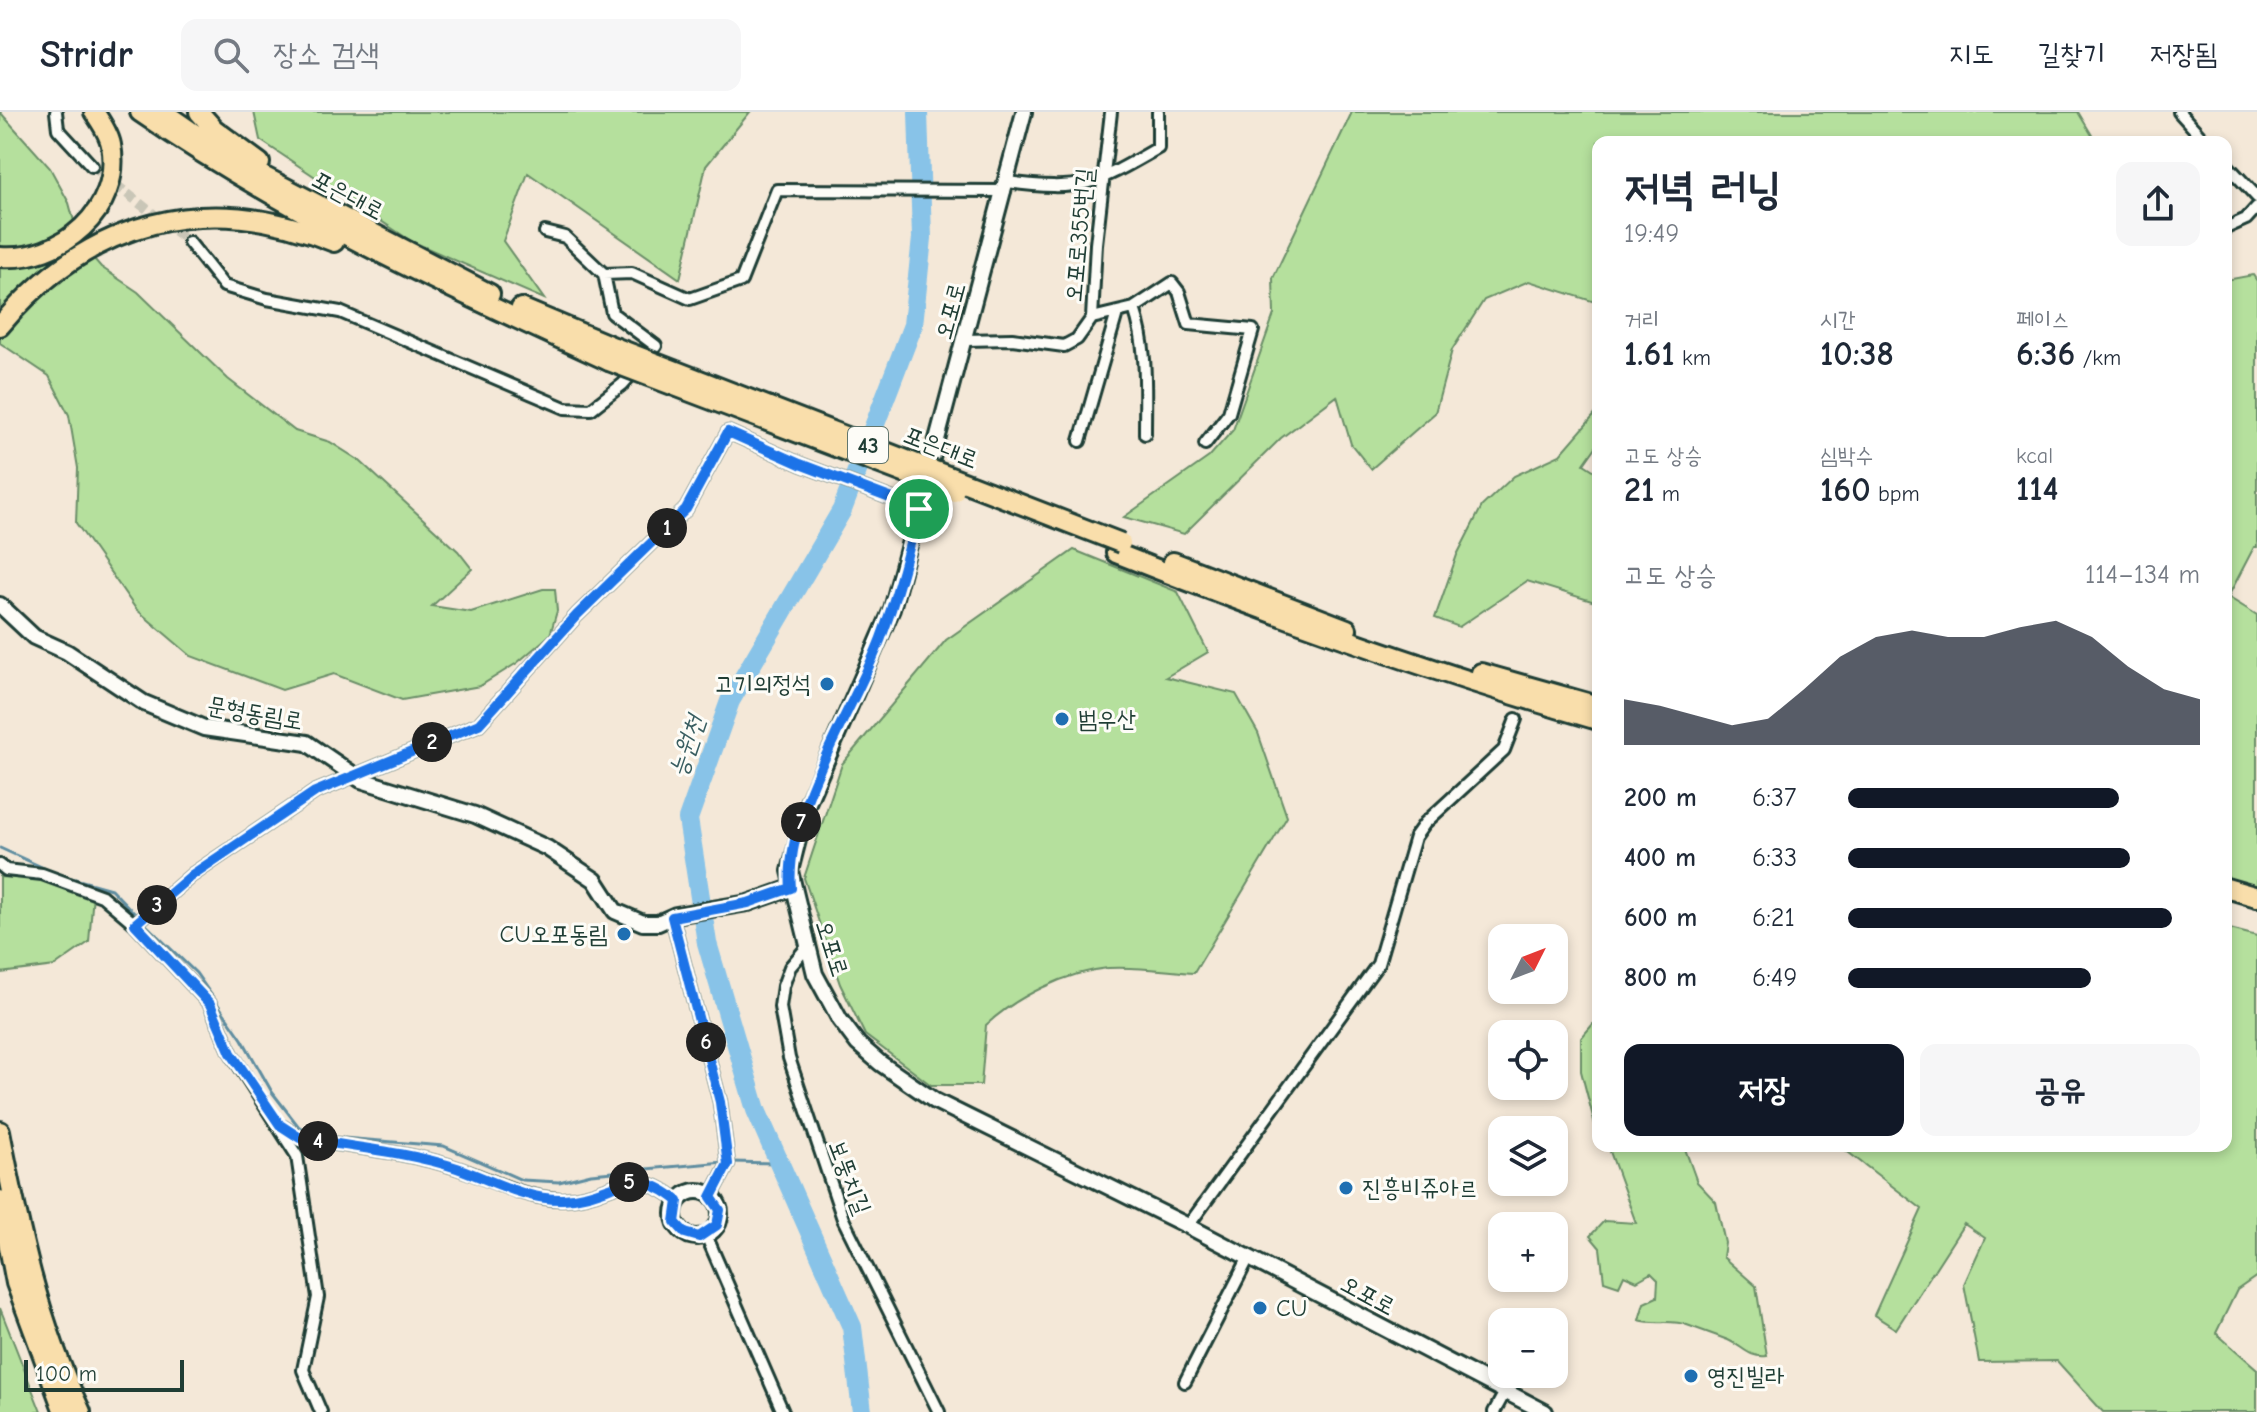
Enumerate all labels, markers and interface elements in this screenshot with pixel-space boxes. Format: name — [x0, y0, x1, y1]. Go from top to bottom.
search box — [181, 19, 741, 91]
text: Stridr — [40, 33, 133, 77]
icon: search — [209, 33, 253, 77]
text: 장소 검색 — [273, 37, 380, 72]
text: 지도 — [1949, 38, 1994, 70]
text: 길찾기 — [2038, 38, 2105, 70]
text: 저장됨 — [2149, 38, 2217, 70]
button: share — [2116, 162, 2200, 246]
text: 저녁 러닝 — [1624, 163, 1781, 214]
street label: 포은대로 — [307, 165, 389, 225]
street label: 오포로355번길 — [1059, 167, 1099, 303]
text: 19:49 — [1624, 219, 1679, 249]
street label: 오포로 — [929, 279, 971, 343]
text: 거리 — [1624, 307, 1659, 333]
text: 시간 — [1820, 307, 1855, 333]
text: 페이스 — [2016, 307, 2069, 333]
text: 1.61 — [1624, 334, 1675, 374]
text: 10:38 — [1820, 334, 1894, 374]
text: 6:36 — [2016, 334, 2075, 374]
text: km — [1675, 345, 1711, 371]
text: /km — [2075, 345, 2121, 371]
street label: 포은대로 — [900, 420, 982, 474]
road number: 43 — [848, 427, 888, 463]
text: 고도 상승 — [1624, 443, 1702, 469]
text: 심박수 — [1820, 443, 1873, 469]
text: kcal — [2016, 443, 2053, 469]
text: 114 — [2016, 469, 2058, 509]
text: 21 — [1624, 470, 1654, 510]
text: 160 — [1820, 470, 1871, 510]
pin — [885, 475, 953, 543]
text: m — [1654, 481, 1680, 507]
text: bpm — [1871, 481, 1920, 507]
icon: arrive — [897, 487, 941, 531]
pin: 1 — [647, 508, 687, 548]
text: 1 — [663, 515, 671, 541]
text: 114–134 m — [2085, 560, 2200, 590]
text: 고도 상승 — [1624, 561, 1716, 591]
place label: 고기의정석 — [714, 670, 811, 698]
marker: 고기의정석 — [818, 675, 836, 693]
street label: 문형동림로 — [205, 691, 305, 735]
place label: 범우산 — [1078, 705, 1136, 733]
water label: 능원천 — [663, 709, 712, 781]
marker: 범우산 — [1053, 710, 1071, 728]
pin: 2 — [412, 722, 452, 762]
text: 2 — [427, 729, 437, 755]
text: 200 m — [1624, 783, 1697, 813]
text: 6:37 — [1752, 783, 1796, 813]
pin: 7 — [781, 802, 821, 842]
text: 7 — [796, 809, 806, 835]
text: 400 m — [1624, 843, 1696, 873]
text: 6:33 — [1752, 843, 1797, 873]
pin: 3 — [137, 885, 177, 925]
text: 3 — [152, 892, 162, 918]
text: 600 m — [1624, 903, 1697, 933]
text: 6:21 — [1752, 903, 1795, 933]
street label: 오포로 — [810, 916, 854, 980]
place label: CU오포동림 — [499, 920, 608, 948]
north arrow — [1488, 924, 1568, 1004]
map controls — [1488, 924, 1568, 1388]
marker: CU오포동림 — [615, 925, 633, 943]
text: 800 m — [1624, 963, 1697, 993]
text: 6:49 — [1752, 963, 1797, 993]
button: locate — [1488, 1020, 1568, 1100]
pin: 6 — [686, 1022, 726, 1062]
text: 6 — [700, 1029, 712, 1055]
button: 저장 — [1624, 1044, 1904, 1136]
button: 공유 — [1920, 1044, 2200, 1136]
button: layers — [1488, 1116, 1568, 1196]
pin: 4 — [298, 1121, 338, 1161]
text: 4 — [313, 1128, 323, 1154]
street label: 보뚱치길 — [823, 1136, 877, 1218]
pin: 5 — [609, 1162, 649, 1202]
text: 5 — [623, 1169, 635, 1195]
place label: 진흥비쥬아르 — [1362, 1174, 1478, 1202]
marker: 진흥비쥬아르 — [1337, 1179, 1355, 1197]
button: + — [1488, 1212, 1568, 1292]
street label: 오포로 — [1336, 1269, 1400, 1321]
place label: CU — [1276, 1294, 1307, 1322]
marker: CU — [1251, 1299, 1269, 1317]
button: − — [1488, 1308, 1568, 1388]
scale bar — [24, 1356, 184, 1392]
text: 100 m — [36, 1361, 97, 1387]
place label: 영진빌라 — [1707, 1362, 1784, 1390]
marker: 영진빌라 — [1682, 1367, 1700, 1385]

